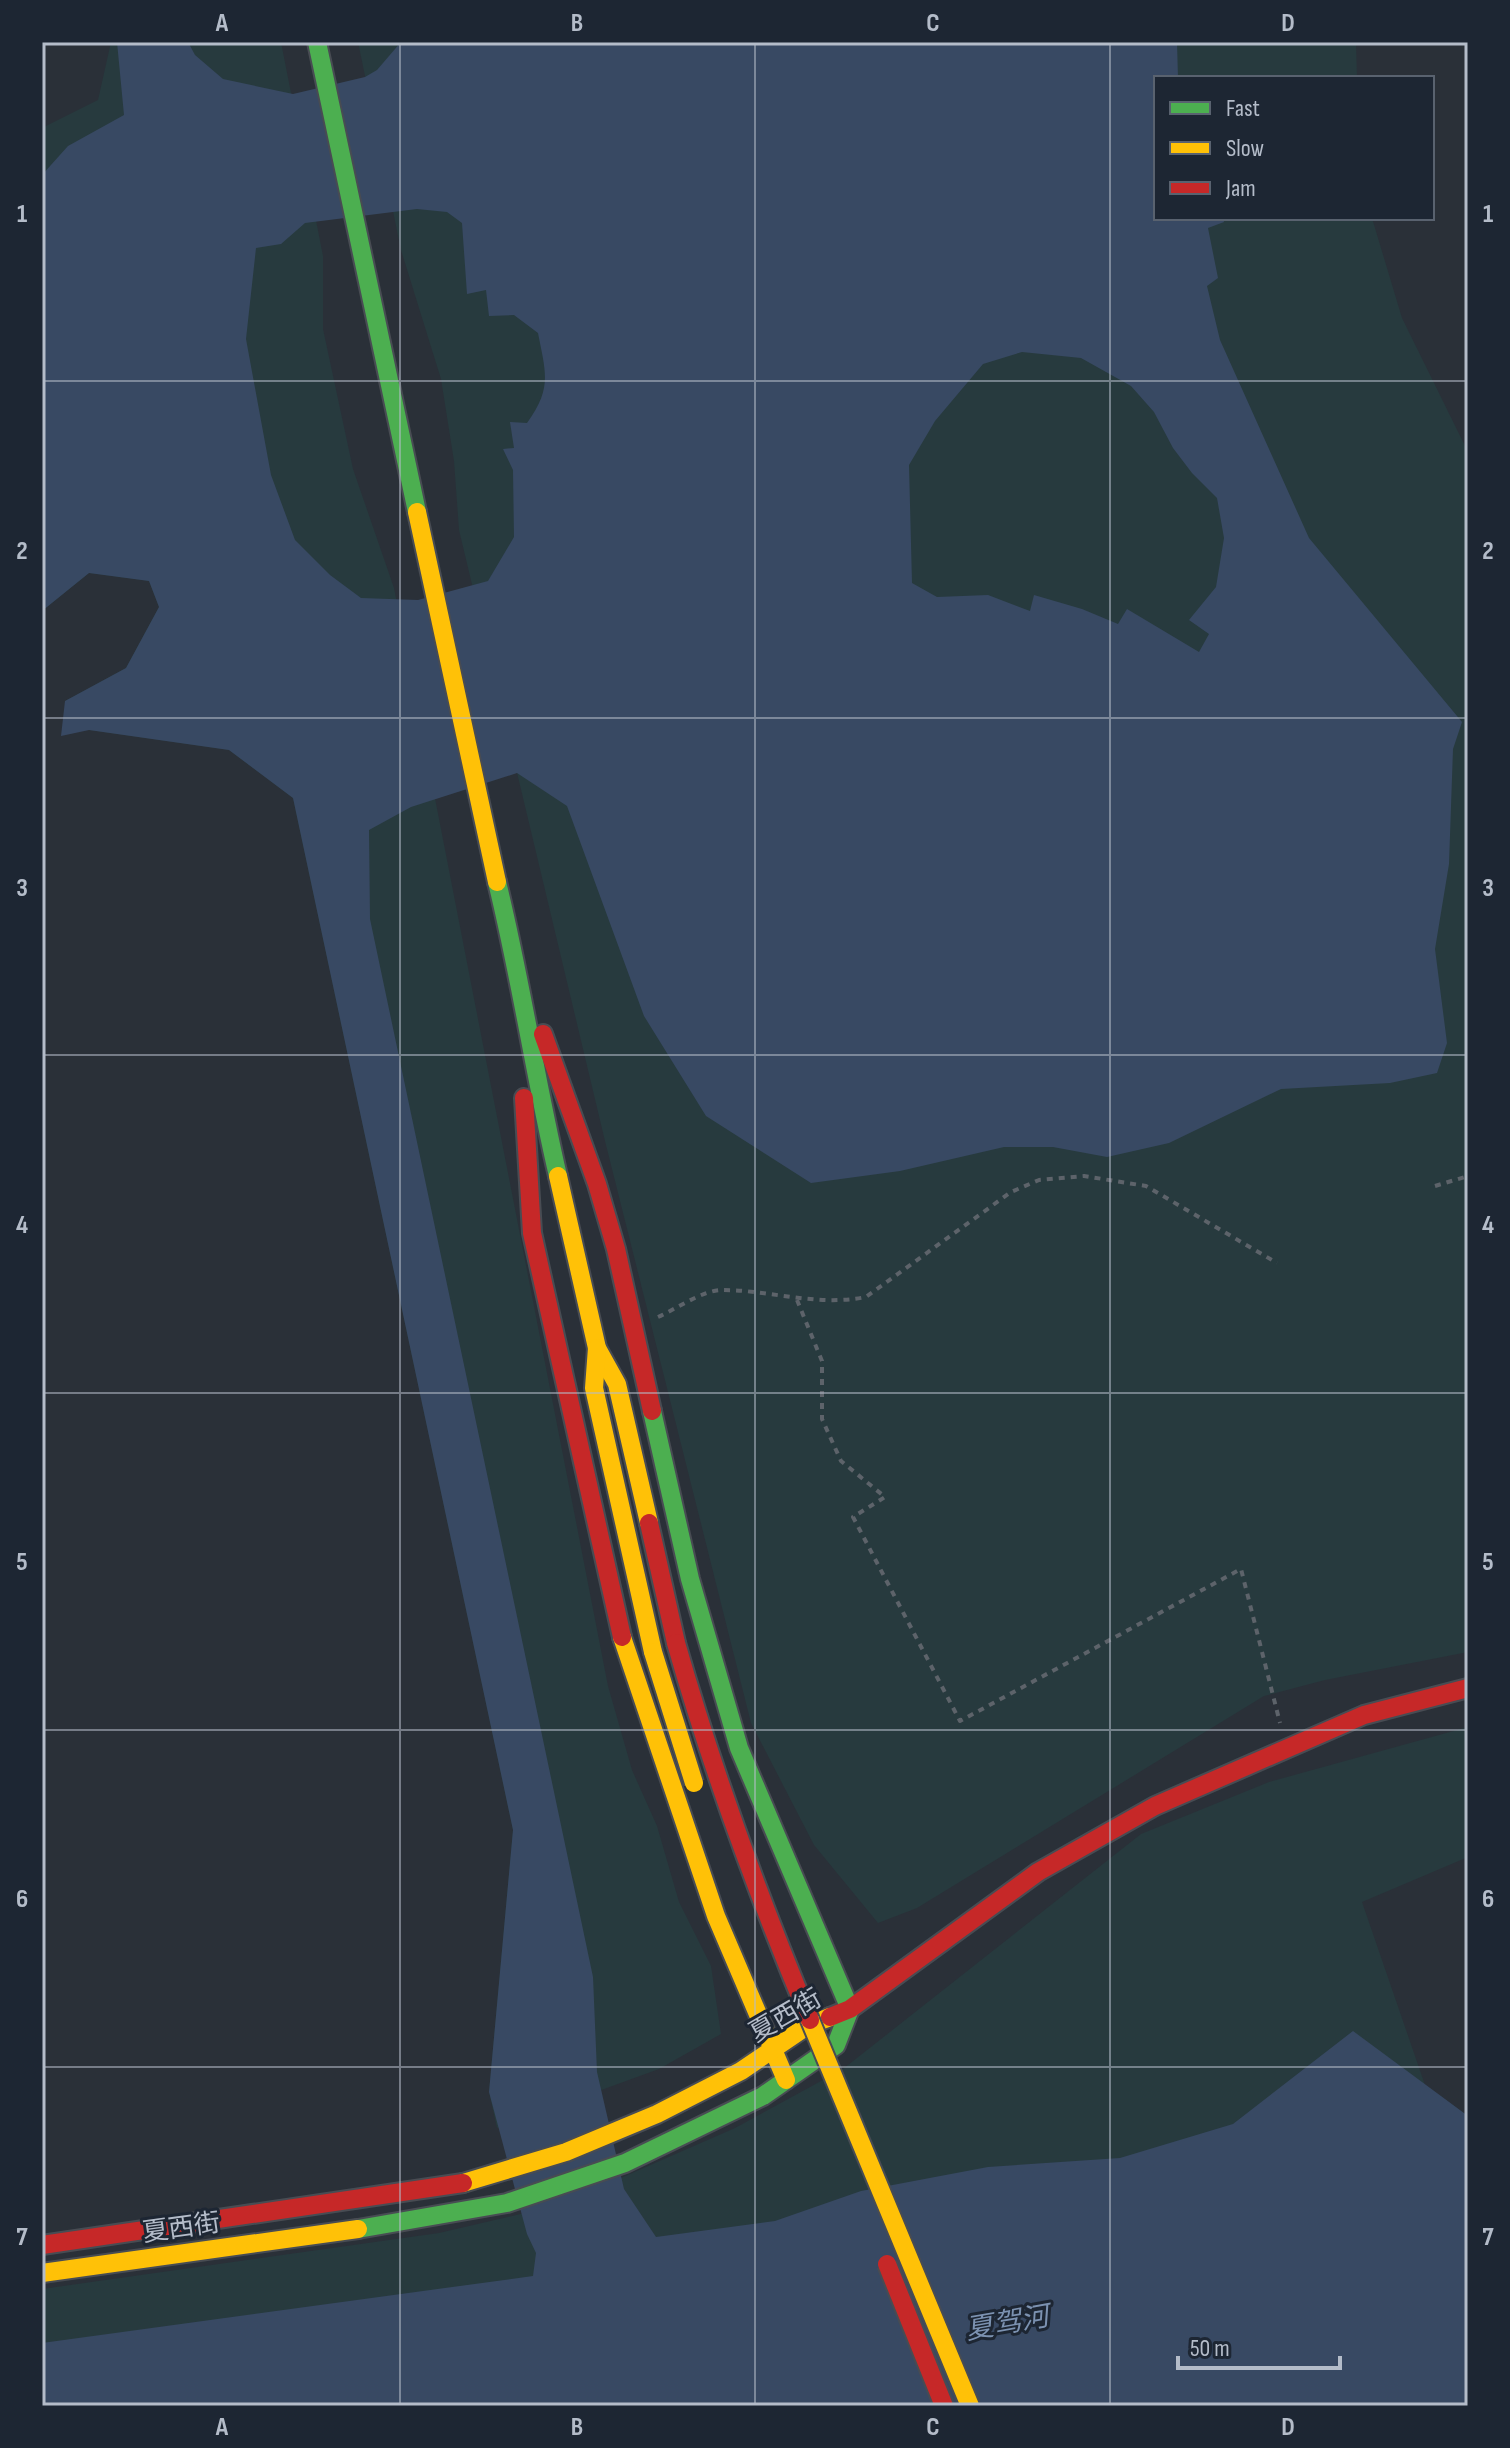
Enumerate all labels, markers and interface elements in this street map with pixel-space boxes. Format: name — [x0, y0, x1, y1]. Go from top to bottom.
text: A — [215, 8, 229, 39]
text: B — [571, 8, 583, 39]
text: C — [926, 8, 940, 39]
text: D — [1281, 8, 1295, 39]
legend — [1154, 76, 1434, 220]
text: Fast — [1226, 94, 1260, 123]
text: Slow — [1226, 134, 1264, 163]
text: Jam — [1225, 174, 1256, 203]
text: 1 — [17, 199, 27, 230]
text: 1 — [1483, 199, 1493, 230]
text: 2 — [16, 536, 28, 567]
text: 2 — [1482, 536, 1494, 567]
text: 3 — [16, 873, 28, 904]
text: 3 — [1482, 873, 1494, 904]
text: 4 — [16, 1210, 28, 1241]
text: 4 — [1482, 1210, 1494, 1241]
text: 5 — [16, 1547, 28, 1578]
text: 5 — [1482, 1547, 1494, 1578]
text: 6 — [16, 1884, 28, 1915]
text: 6 — [1482, 1884, 1494, 1915]
street label: 夏西街 — [744, 1983, 827, 2049]
street label: 夏西街 — [140, 2208, 222, 2249]
text: 7 — [16, 2222, 28, 2253]
text: 7 — [1482, 2222, 1494, 2253]
water label: 夏驾河 — [963, 2299, 1056, 2347]
scale bar — [1178, 2320, 1340, 2370]
text: 50 m — [1190, 2334, 1230, 2363]
text: A — [215, 2412, 229, 2443]
text: B — [571, 2412, 583, 2443]
text: C — [926, 2412, 940, 2443]
text: D — [1281, 2412, 1295, 2443]

